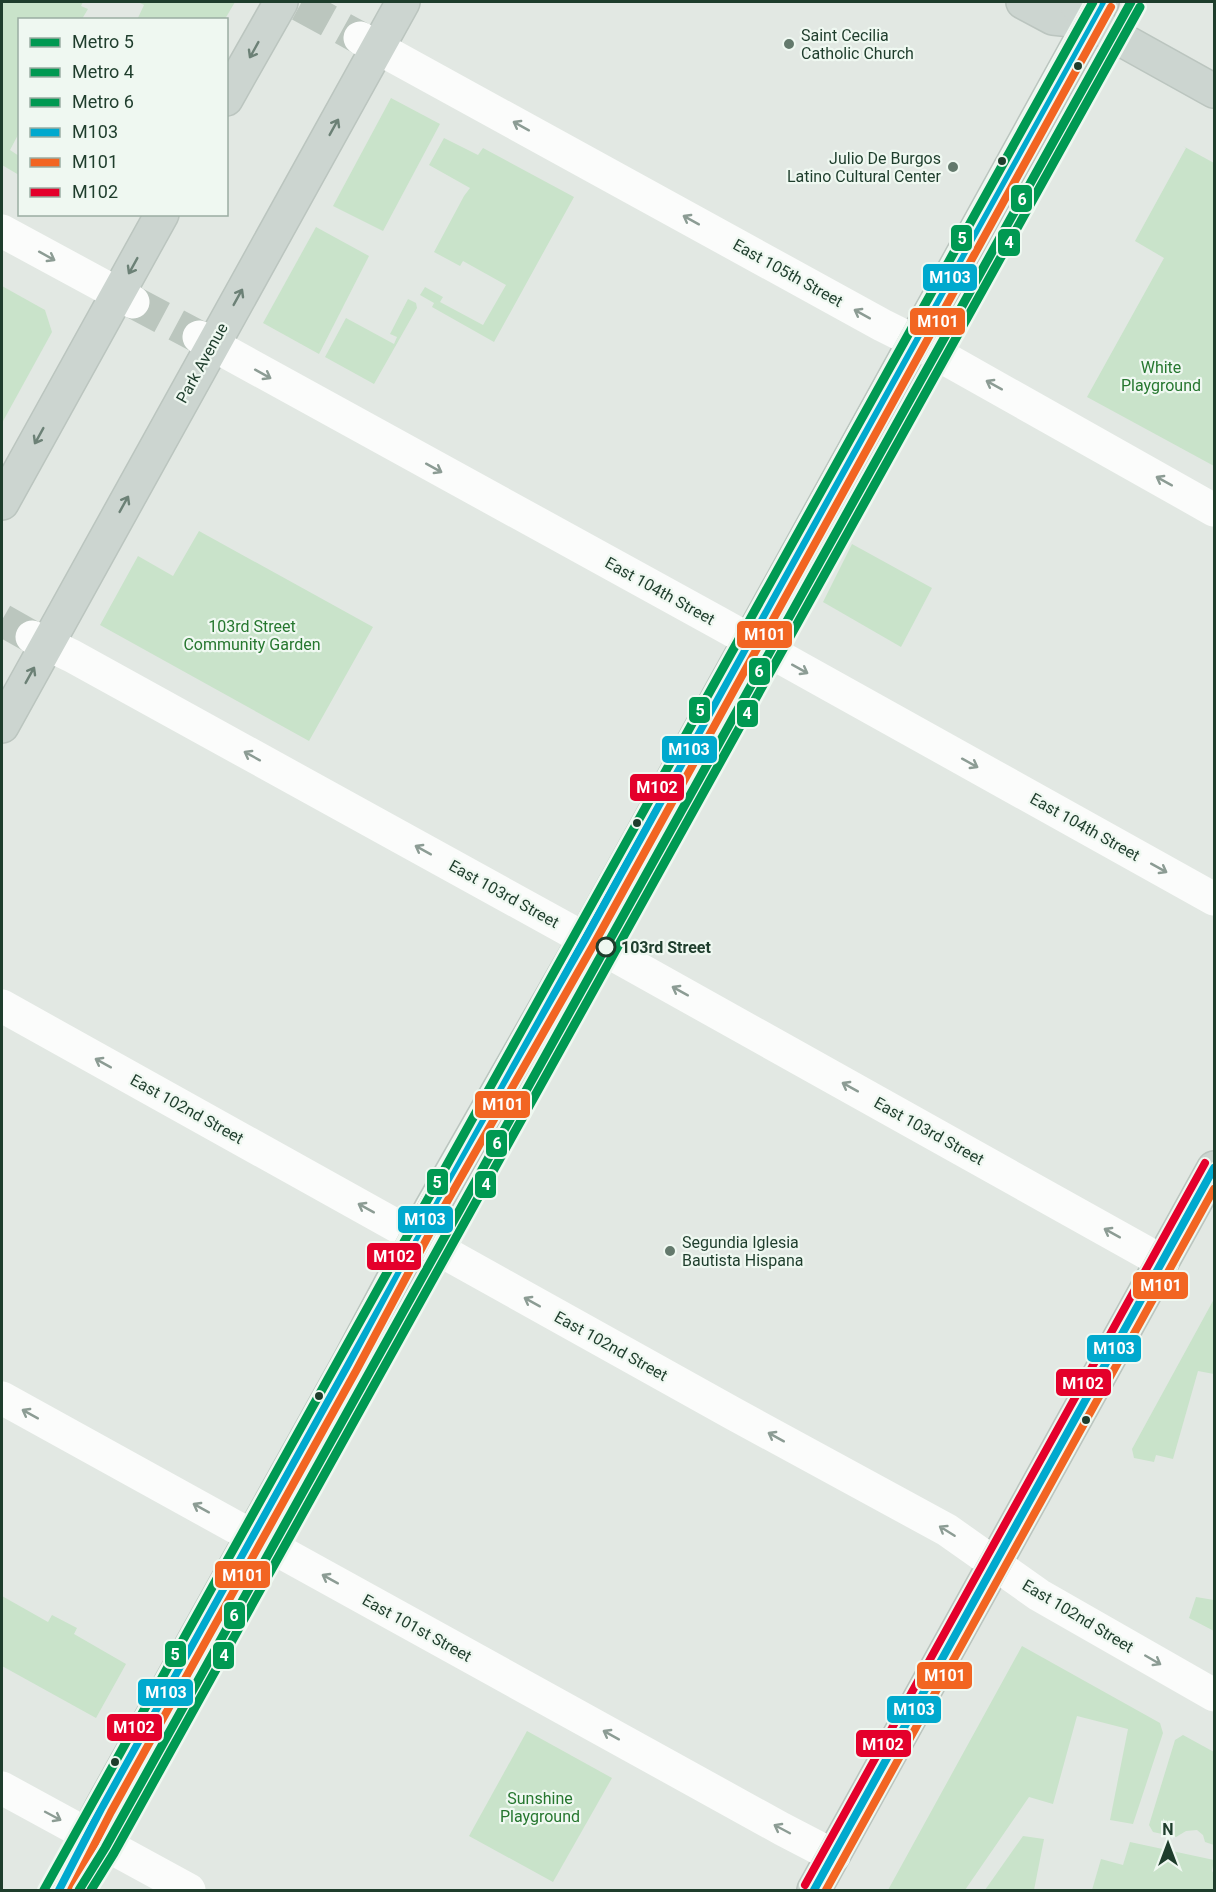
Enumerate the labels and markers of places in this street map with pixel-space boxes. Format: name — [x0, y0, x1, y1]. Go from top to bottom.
place label: Saint Cecilia Catholic Church — [801, 26, 914, 63]
marker: Saint Cecilia Catholic Church — [782, 37, 796, 51]
unlabelled marker — [1072, 60, 1084, 72]
place label: Julio De Burgos Latino Cultural Center — [787, 149, 942, 186]
unlabelled marker — [996, 155, 1008, 167]
marker: Julio De Burgos Latino Cultural Center — [946, 160, 960, 174]
unlabelled marker — [631, 817, 643, 829]
marker: 103rd Street — [596, 937, 616, 957]
place label: 103rd Street — [621, 938, 711, 957]
place label: Segundia Iglesia Bautista Hispana — [682, 1233, 804, 1270]
marker: Segundia Iglesia Bautista Hispana — [663, 1244, 677, 1258]
unlabelled marker — [313, 1390, 325, 1402]
unlabelled marker — [1080, 1414, 1092, 1426]
unlabelled marker — [109, 1756, 121, 1768]

